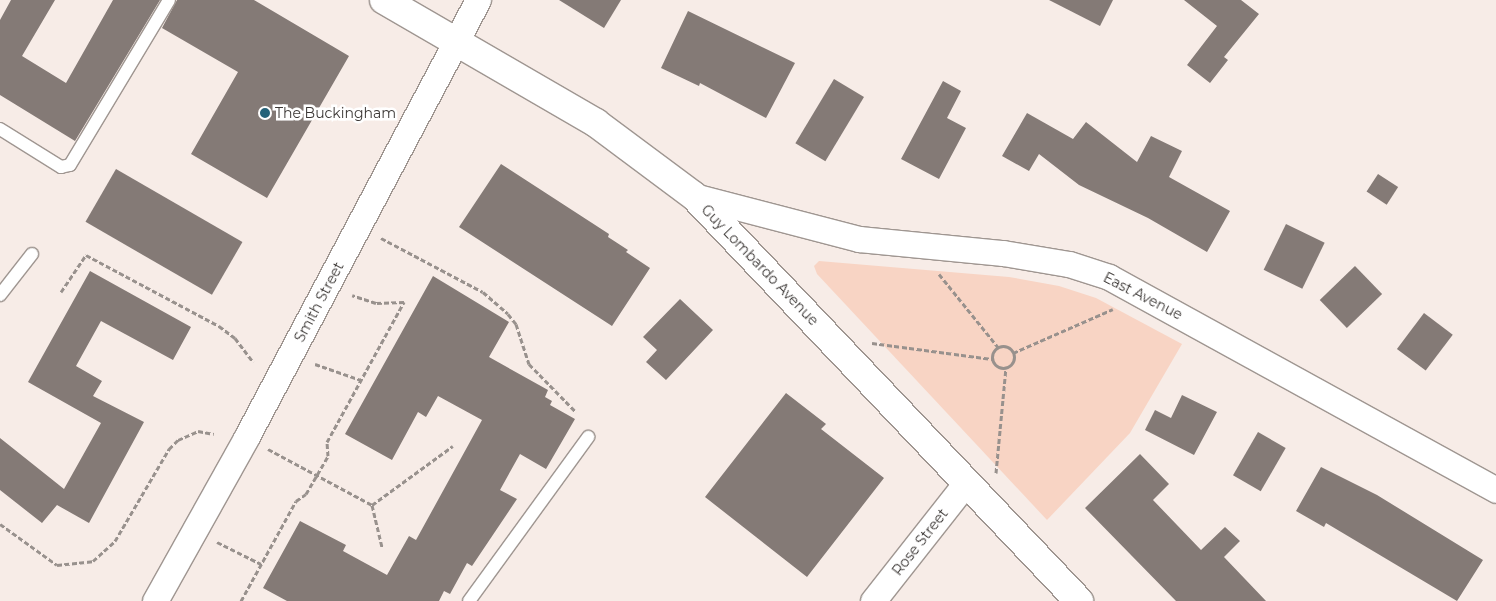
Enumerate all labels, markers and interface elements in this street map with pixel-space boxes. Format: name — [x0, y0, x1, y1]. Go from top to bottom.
place label: The Buckingham — [275, 105, 396, 121]
marker: The Buckingham — [259, 107, 271, 119]
street label: Guy Lombardo Avenue — [698, 201, 822, 329]
street label: Smith Street — [291, 259, 347, 345]
street label: East Avenue — [1101, 269, 1185, 323]
street label: Rose Street — [889, 505, 951, 579]

